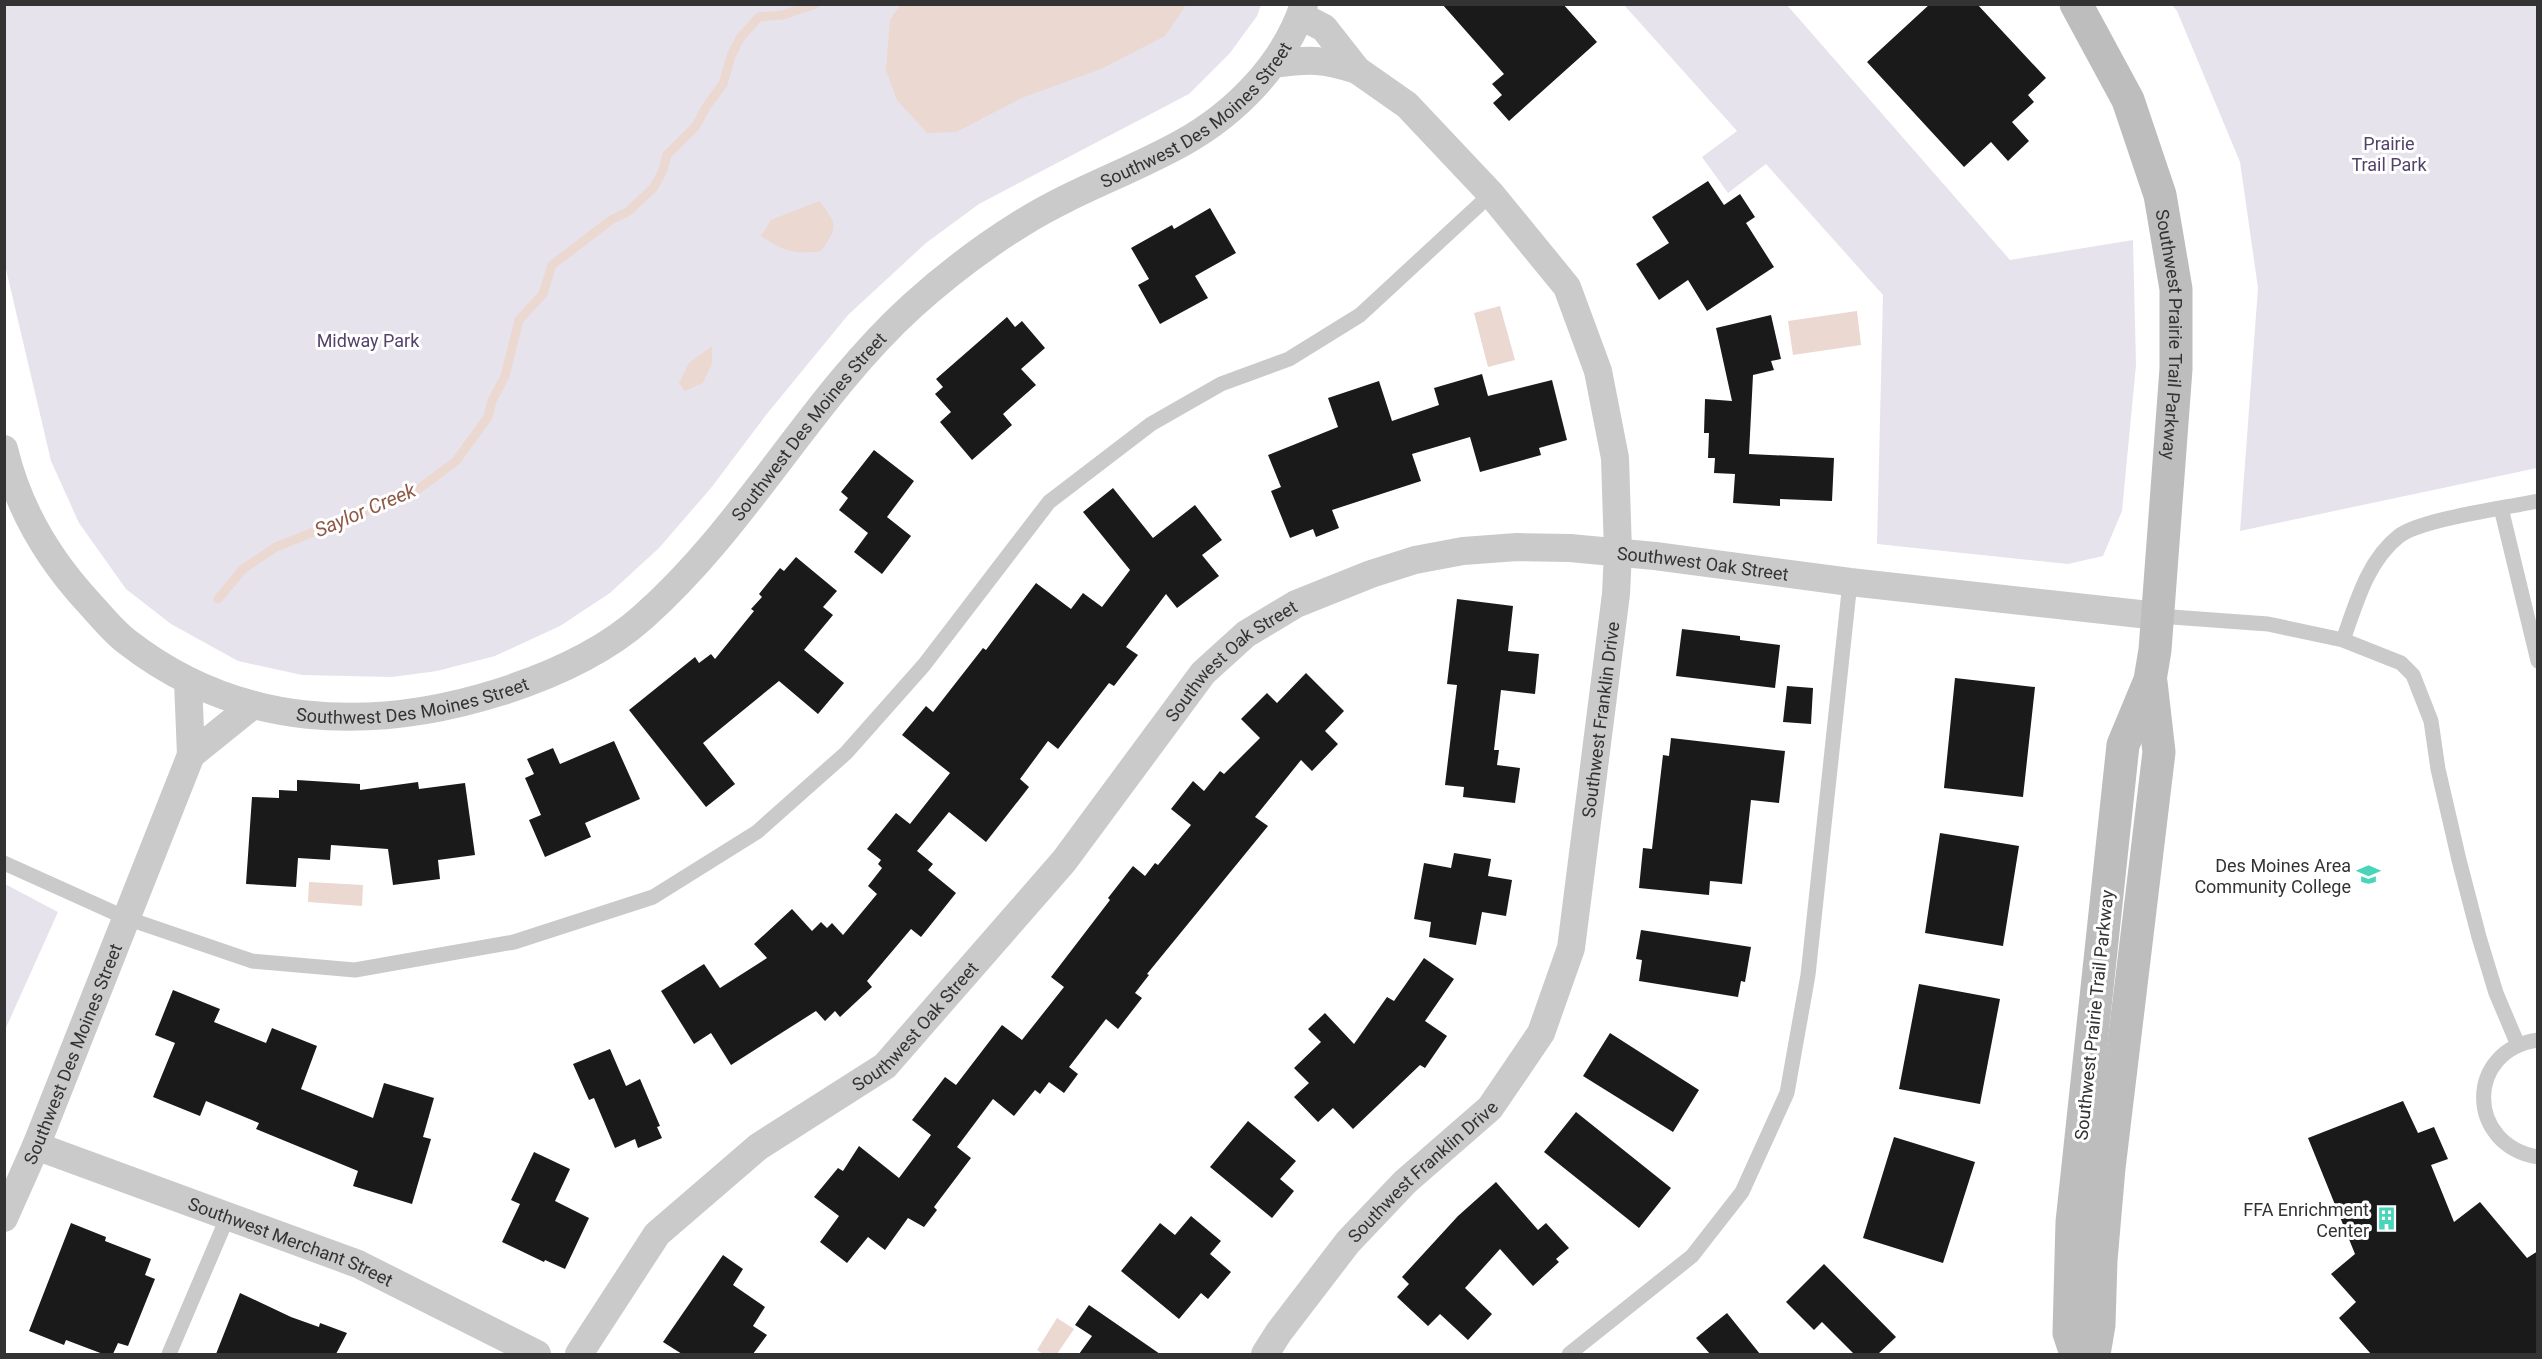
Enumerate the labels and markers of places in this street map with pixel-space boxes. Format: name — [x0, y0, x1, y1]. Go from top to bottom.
place label: Des Moines Area Community College — [2194, 855, 2351, 897]
school or university icon: Des Moines Area Community College — [2356, 862, 2382, 888]
place label: FFA Enrichment Center — [2243, 1199, 2369, 1241]
building icon: FFA Enrichment Center — [2374, 1206, 2400, 1232]

